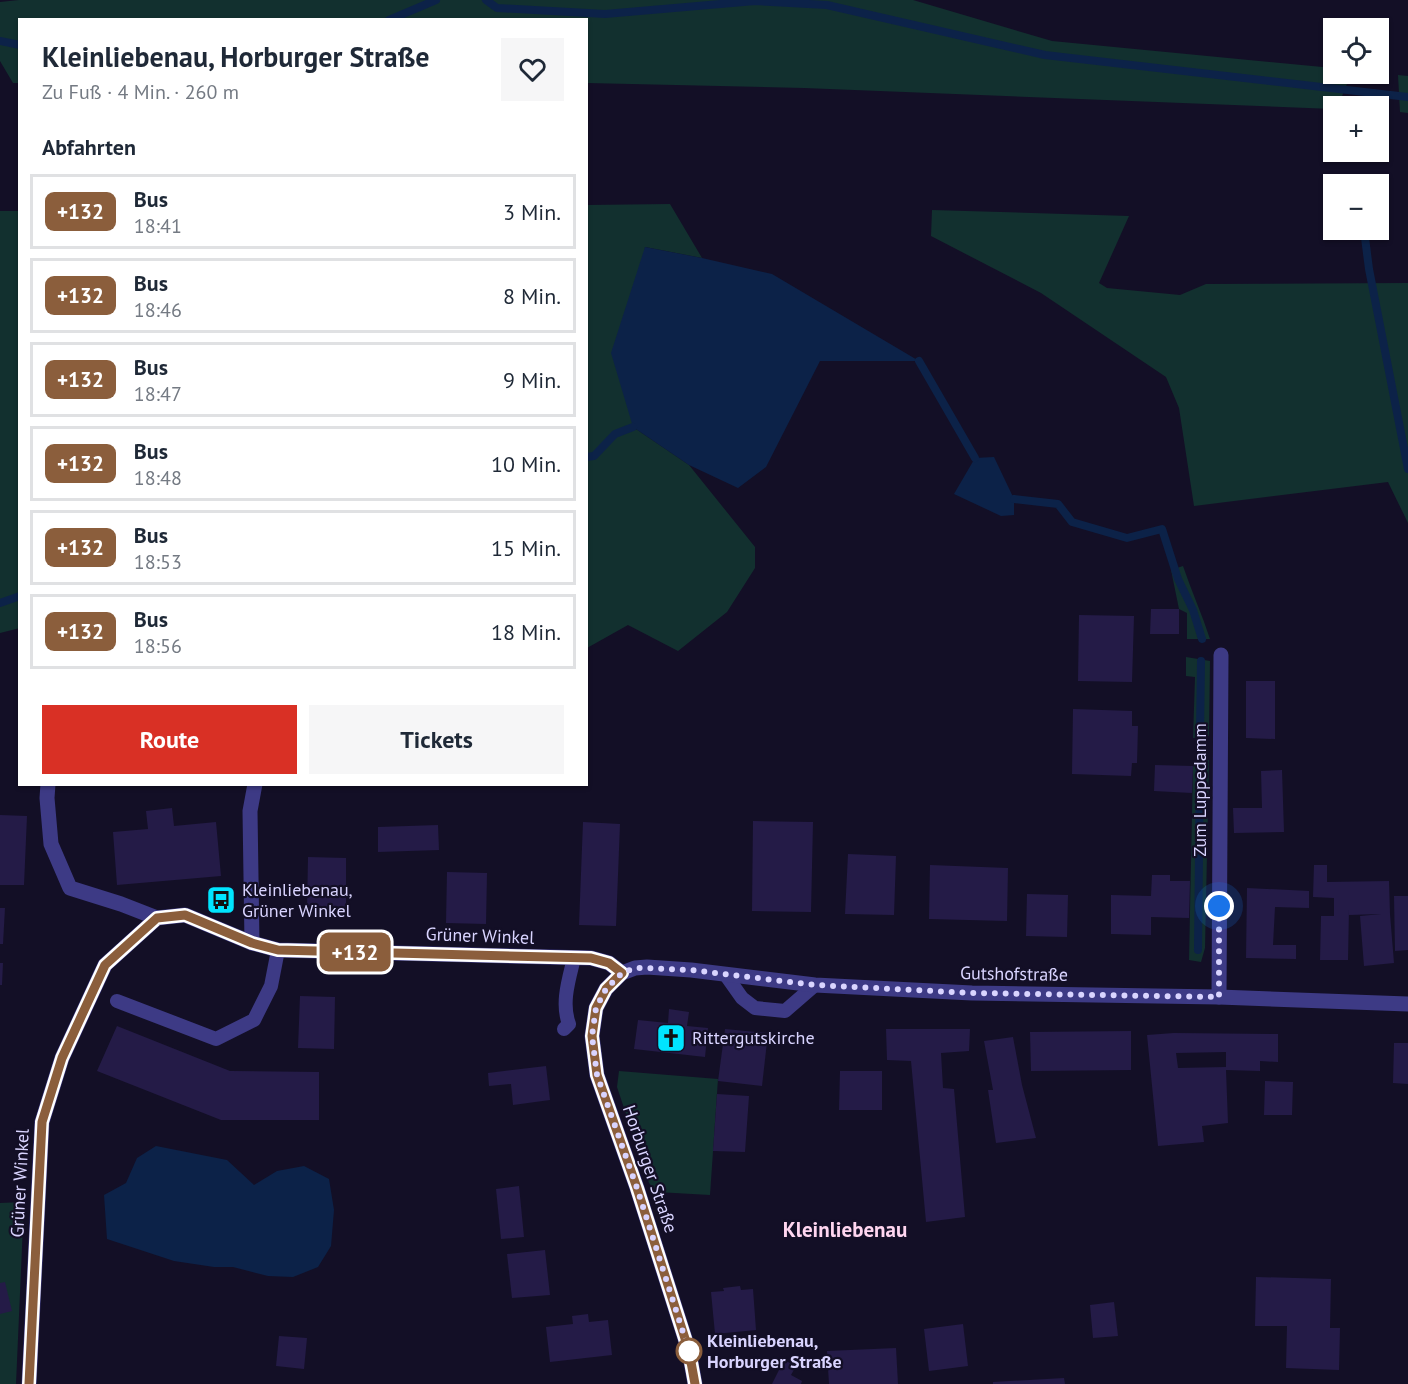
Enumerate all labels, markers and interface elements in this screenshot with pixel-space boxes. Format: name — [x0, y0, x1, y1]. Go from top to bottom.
map controls — [1323, 18, 1389, 240]
button: locate — [1323, 18, 1389, 84]
text: Kleinliebenau, Horburger Straße — [42, 38, 430, 75]
button: heart — [501, 38, 564, 101]
text: Zu Fuß · 4 Min. · 260 m — [42, 79, 239, 105]
button: + — [1323, 96, 1389, 162]
text: Abfahrten — [42, 133, 136, 161]
button: − — [1323, 174, 1389, 240]
text: Bus — [134, 185, 168, 213]
text: +132 — [57, 198, 104, 225]
text: 3 Min. — [503, 198, 561, 226]
text: 18:41 — [134, 213, 182, 239]
text: Bus — [134, 269, 168, 297]
text: +132 — [57, 282, 104, 309]
text: 8 Min. — [503, 282, 561, 310]
text: 18:46 — [134, 297, 182, 323]
text: Bus — [134, 353, 168, 381]
text: +132 — [57, 366, 104, 393]
text: 9 Min. — [503, 366, 561, 394]
text: 18:47 — [134, 381, 182, 407]
text: Bus — [134, 437, 168, 465]
text: +132 — [57, 450, 104, 477]
text: 10 Min. — [491, 450, 561, 478]
text: 18:48 — [134, 465, 182, 491]
text: Bus — [134, 521, 168, 549]
text: +132 — [57, 534, 104, 561]
text: 15 Min. — [491, 534, 561, 562]
text: 18:53 — [134, 549, 182, 575]
text: Bus — [134, 605, 168, 633]
text: +132 — [57, 618, 104, 645]
text: 18 Min. — [491, 618, 561, 646]
text: 18:56 — [134, 633, 182, 659]
button: Route — [42, 705, 297, 774]
button: Tickets — [309, 705, 564, 774]
street label: Zum Luppedamm — [1188, 723, 1211, 857]
place label: Kleinliebenau, Grüner Winkel — [242, 878, 353, 922]
bus stop icon: Kleinliebenau, Grüner Winkel — [205, 884, 237, 916]
your location — [1204, 891, 1234, 921]
street label: Grüner Winkel — [425, 922, 536, 949]
line badge: +132 — [313, 932, 397, 972]
text: +132 — [332, 939, 378, 966]
street label: Gutshofstraße — [960, 961, 1068, 986]
church icon: Rittergutskirche — [655, 1022, 687, 1054]
place label: Rittergutskirche — [692, 1026, 815, 1049]
street label: Horburger Straße — [618, 1102, 683, 1236]
street label: Grüner Winkel — [5, 1127, 34, 1238]
district label: Kleinliebenau — [783, 1216, 907, 1243]
place label: Kleinliebenau, Horburger Straße — [707, 1329, 842, 1373]
marker: Kleinliebenau, Horburger Straße — [676, 1338, 702, 1364]

